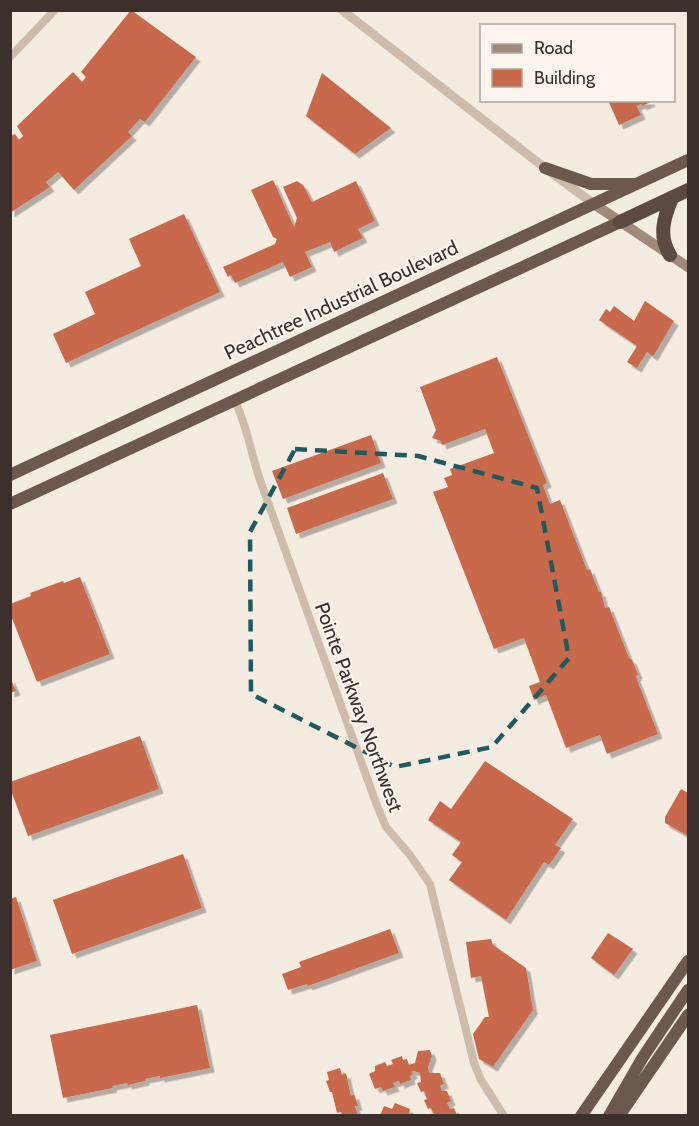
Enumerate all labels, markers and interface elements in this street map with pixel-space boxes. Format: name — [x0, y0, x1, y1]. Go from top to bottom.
legend — [480, 24, 675, 102]
text: Road — [534, 37, 573, 59]
text: Building — [534, 67, 596, 89]
street label: Peachtree Industrial Boulevard — [220, 235, 462, 365]
street label: Pointe Parkway Northwest — [310, 599, 408, 815]

